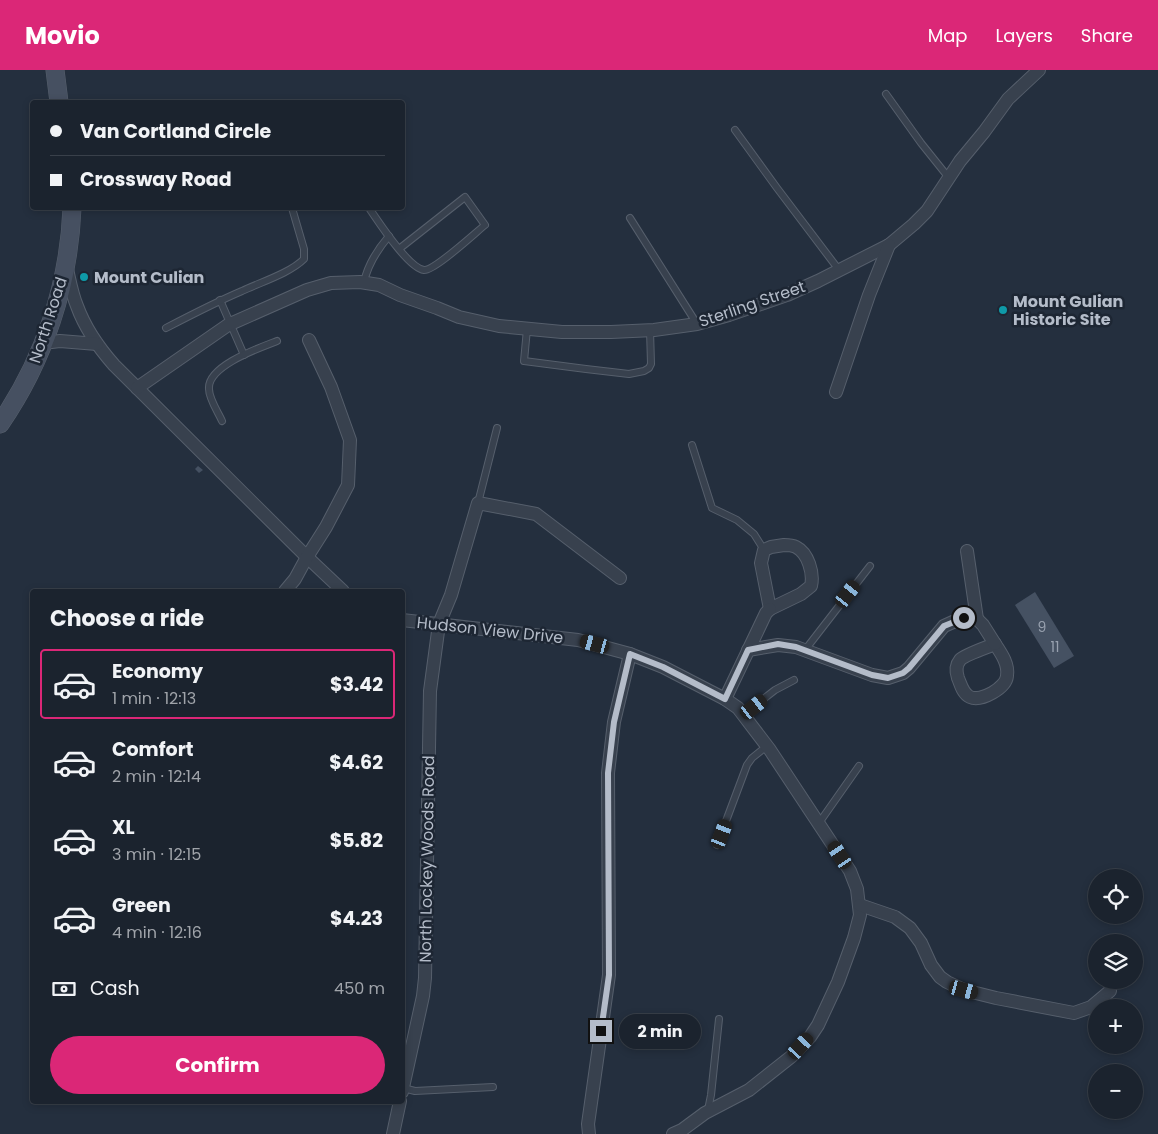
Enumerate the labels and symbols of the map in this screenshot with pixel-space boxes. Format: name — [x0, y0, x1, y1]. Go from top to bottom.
place label: Mount Culian — [94, 266, 204, 289]
marker: Mount Culian — [78, 271, 90, 283]
street label: North Road — [23, 274, 73, 366]
street label: Sterling Street — [696, 275, 808, 333]
place label: Mount Gulian Historic Site — [1013, 290, 1123, 331]
marker: Mount Gulian Historic Site — [997, 304, 1009, 316]
car — [832, 578, 863, 610]
route start — [953, 607, 975, 629]
street label: Hudson View Drive — [415, 611, 565, 649]
house number: 9 — [1038, 617, 1046, 637]
car — [578, 633, 611, 655]
house number: 11 — [1051, 637, 1059, 657]
car — [737, 692, 770, 722]
street label: North Lockey Woods Road — [414, 755, 440, 963]
car — [709, 817, 734, 851]
car — [825, 838, 854, 872]
car — [947, 979, 980, 1001]
callout: 2 min — [618, 1014, 701, 1048]
route end — [590, 1020, 612, 1042]
car — [785, 1030, 816, 1062]

